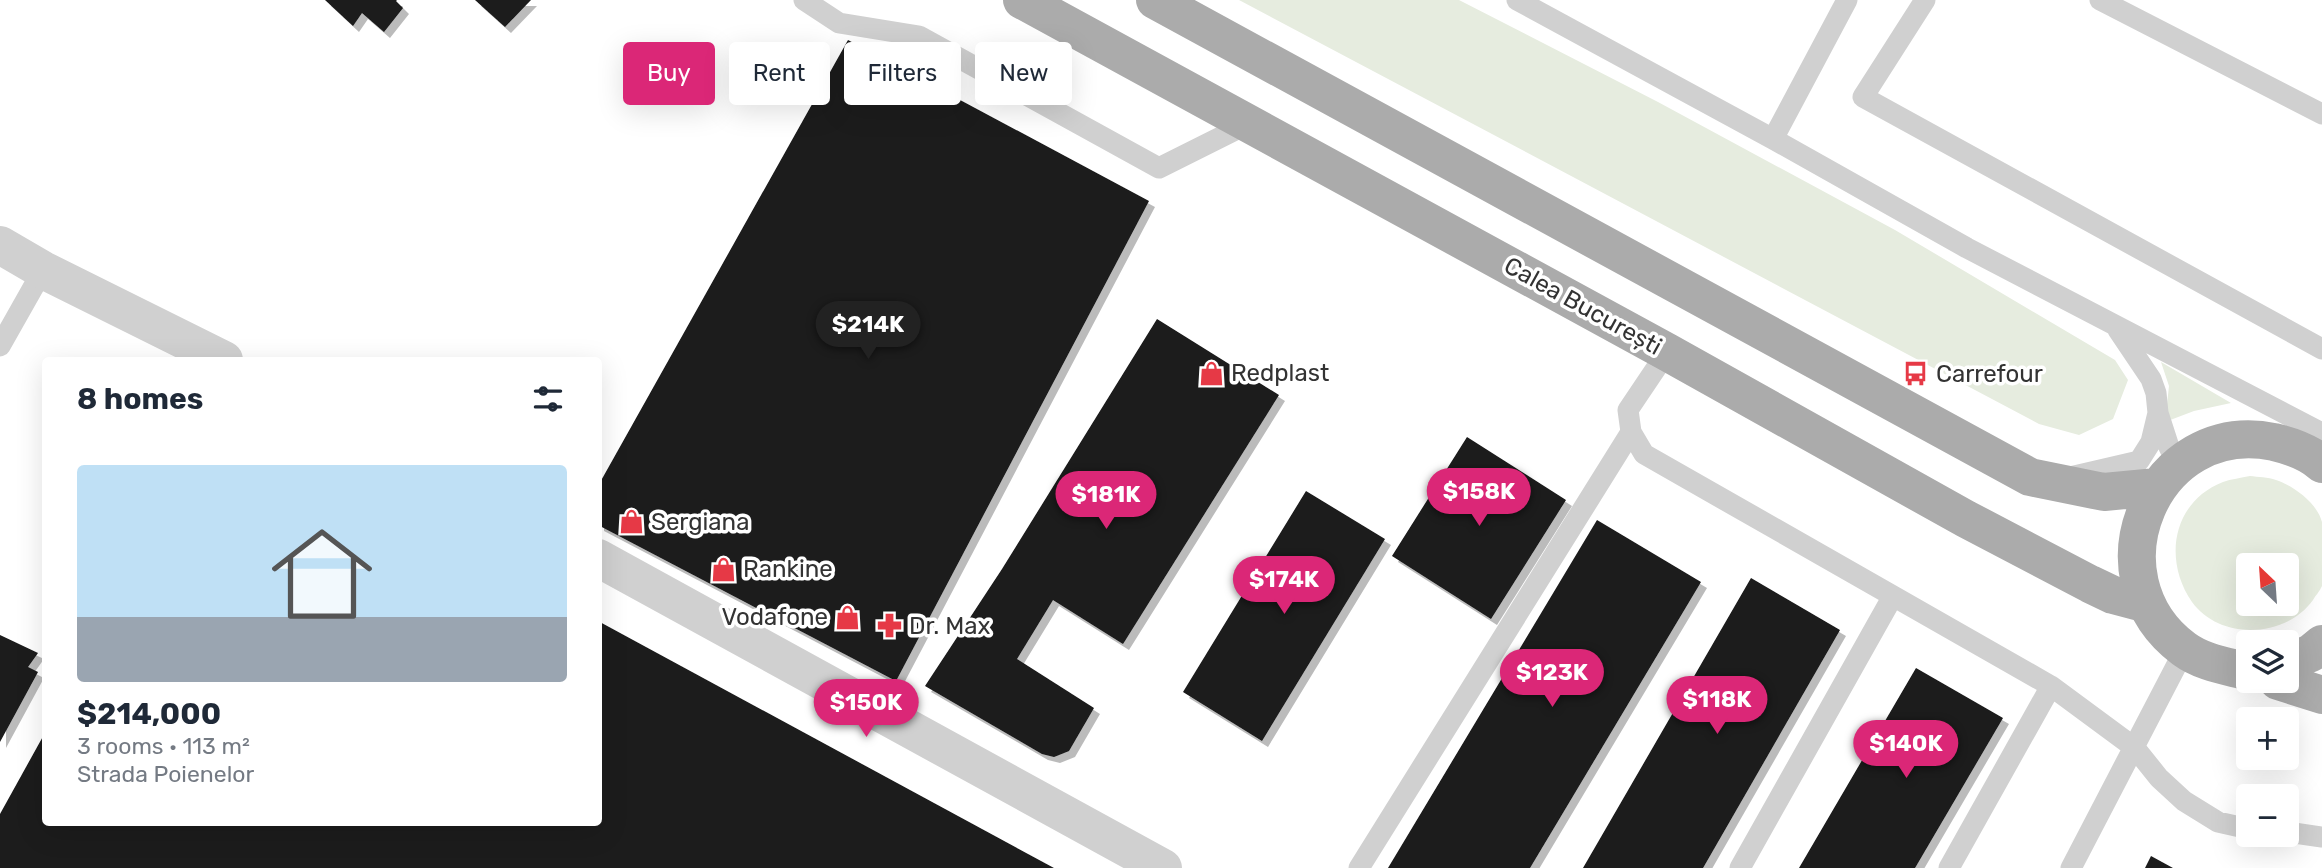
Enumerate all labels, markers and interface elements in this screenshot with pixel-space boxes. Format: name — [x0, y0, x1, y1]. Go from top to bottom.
chip: Buy — [623, 42, 715, 105]
chip: Rent — [729, 42, 830, 105]
chip: Filters — [844, 42, 961, 105]
chip: New — [975, 42, 1072, 105]
street label: Calea București — [1499, 251, 1667, 361]
pin: $214K — [819, 302, 917, 361]
text: $214K — [832, 310, 904, 338]
shop icon: Redplast — [1197, 359, 1225, 387]
place label: Redplast — [1231, 359, 1329, 387]
bus stop icon: Carrefour — [1902, 360, 1930, 388]
place label: Carrefour — [1936, 360, 2043, 388]
icon: filters — [529, 380, 567, 418]
text: 8 homes — [77, 381, 203, 417]
pin: $158K — [1430, 468, 1528, 528]
pin: $181K — [1057, 472, 1155, 531]
text: $158K — [1443, 477, 1515, 505]
text: $181K — [1071, 480, 1141, 508]
shop icon: Sergiana — [617, 508, 645, 536]
place label: Sergiana — [651, 508, 749, 536]
icon: home — [259, 511, 385, 637]
north arrow — [2236, 553, 2300, 616]
map controls — [2236, 553, 2299, 847]
shop icon: Rankine — [709, 555, 737, 583]
place label: Rankine — [743, 555, 833, 583]
pin: $174K — [1235, 556, 1333, 616]
text: $174K — [1249, 565, 1319, 593]
place label: Vodafone — [722, 603, 828, 631]
shop icon: Vodafone — [834, 603, 862, 631]
pharmacy icon: Dr. Max — [875, 612, 903, 640]
place label: Dr. Max — [909, 612, 991, 640]
button: layers — [2236, 630, 2299, 693]
pin: $123K — [1503, 650, 1601, 709]
text: $123K — [1516, 658, 1588, 686]
pin: $118K — [1668, 676, 1766, 736]
pin: $150K — [817, 680, 915, 739]
text: $118K — [1682, 685, 1752, 713]
text: $150K — [830, 688, 902, 716]
text: $214,000 — [77, 696, 221, 732]
button: + — [2236, 707, 2299, 770]
pin: $140K — [1857, 720, 1955, 780]
text: $140K — [1869, 729, 1943, 757]
text: 3 rooms · 113 m² — [77, 732, 250, 760]
text: Strada Poienelor — [77, 760, 254, 788]
button: − — [2236, 784, 2299, 847]

